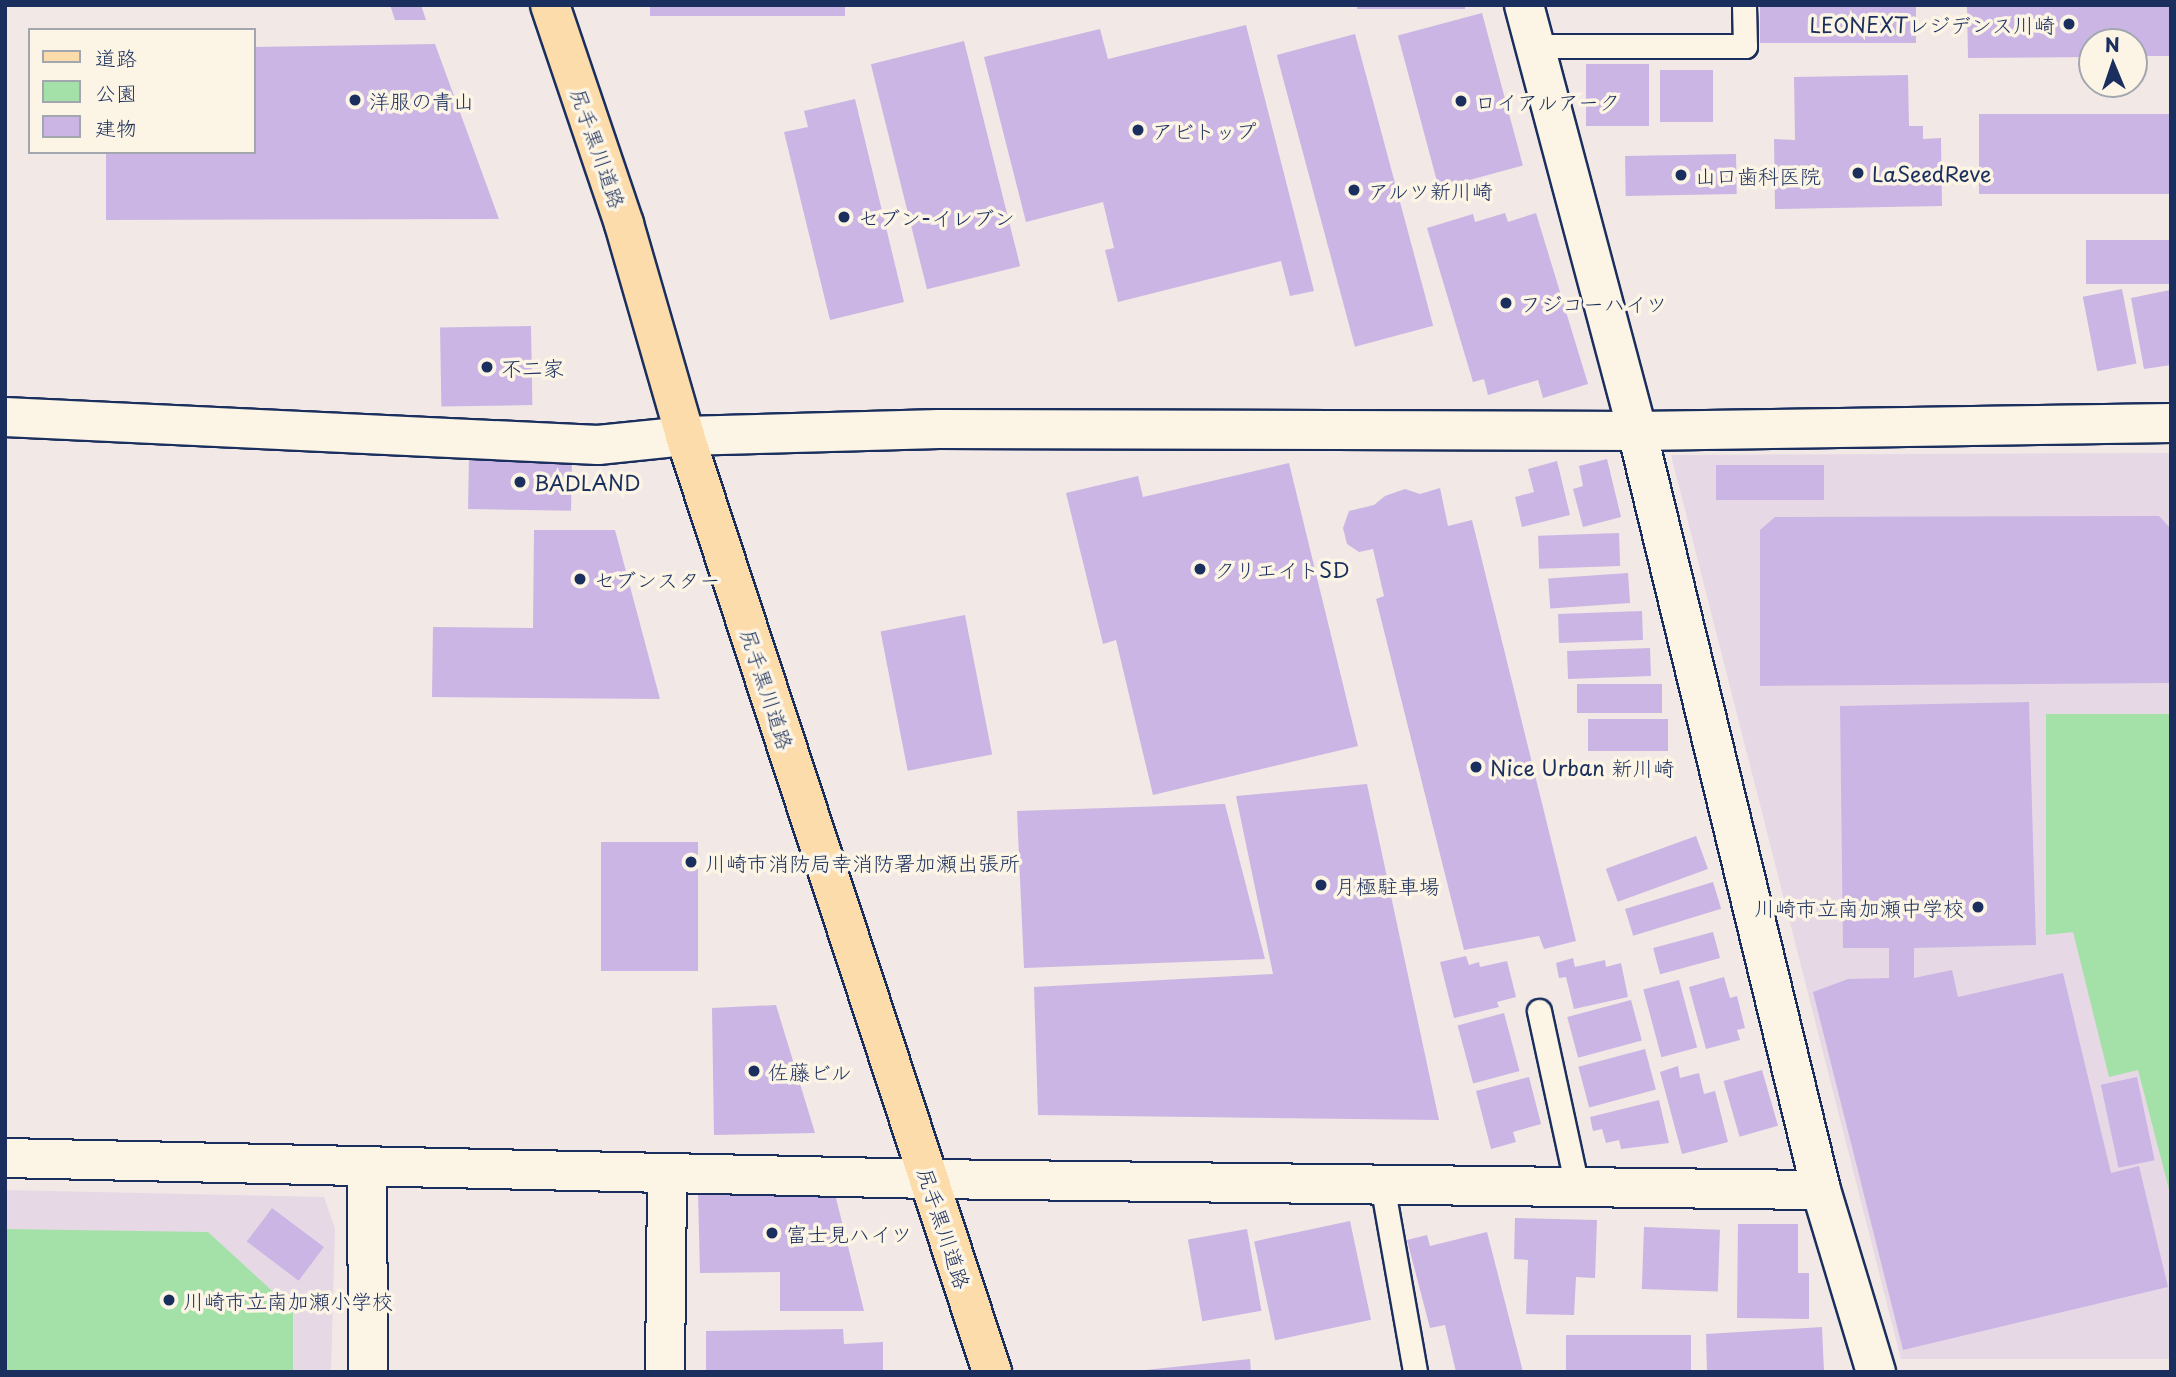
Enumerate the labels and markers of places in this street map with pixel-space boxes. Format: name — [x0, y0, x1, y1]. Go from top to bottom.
place label: LEONEXTレジデンス川崎 — [1810, 11, 2055, 37]
marker: LEONEXTレジデンス川崎 — [2061, 16, 2077, 32]
place label: 洋服の青山 — [369, 87, 474, 113]
place label: ロイアルアーク — [1475, 88, 1621, 114]
marker: 洋服の青山 — [347, 92, 363, 108]
marker: ロイアルアーク — [1453, 93, 1469, 109]
place label: アビトップ — [1152, 117, 1257, 143]
marker: アビトップ — [1130, 122, 1146, 138]
place label: LaSeedReve — [1872, 160, 1991, 186]
place label: 山口歯科医院 — [1695, 162, 1821, 188]
marker: LaSeedReve — [1850, 165, 1866, 181]
marker: 山口歯科医院 — [1673, 167, 1689, 183]
place label: アルツ新川崎 — [1368, 177, 1494, 203]
marker: アルツ新川崎 — [1346, 182, 1362, 198]
place label: セブン-イレブン — [858, 204, 1015, 230]
marker: セブン-イレブン — [836, 209, 852, 225]
place label: フジコーハイツ — [1520, 290, 1667, 316]
marker: フジコーハイツ — [1498, 295, 1514, 311]
place label: 不二家 — [501, 354, 564, 380]
marker: 不二家 — [479, 359, 495, 375]
place label: BADLAND — [534, 469, 641, 495]
marker: BADLAND — [512, 474, 528, 490]
place label: クリエイトSD — [1214, 556, 1350, 582]
marker: クリエイトSD — [1192, 561, 1208, 577]
place label: セブンスター — [594, 566, 720, 592]
marker: セブンスター — [572, 571, 588, 587]
place label: Nice Urban 新川崎 — [1490, 754, 1675, 780]
marker: Nice Urban 新川崎 — [1468, 759, 1484, 775]
place label: 川崎市消防局幸消防署加瀬出張所 — [705, 849, 1020, 875]
marker: 川崎市消防局幸消防署加瀬出張所 — [683, 854, 699, 870]
place label: 月極駐車場 — [1335, 872, 1440, 898]
marker: 月極駐車場 — [1313, 877, 1329, 893]
place label: 川崎市立南加瀬中学校 — [1754, 894, 1964, 920]
marker: 川崎市立南加瀬中学校 — [1970, 899, 1986, 915]
place label: 佐藤ビル — [768, 1058, 852, 1084]
marker: 佐藤ビル — [746, 1063, 762, 1079]
place label: 富士見ハイツ — [786, 1220, 912, 1246]
marker: 富士見ハイツ — [764, 1225, 780, 1241]
place label: 川崎市立南加瀬小学校 — [183, 1287, 393, 1313]
marker: 川崎市立南加瀬小学校 — [161, 1292, 177, 1308]

